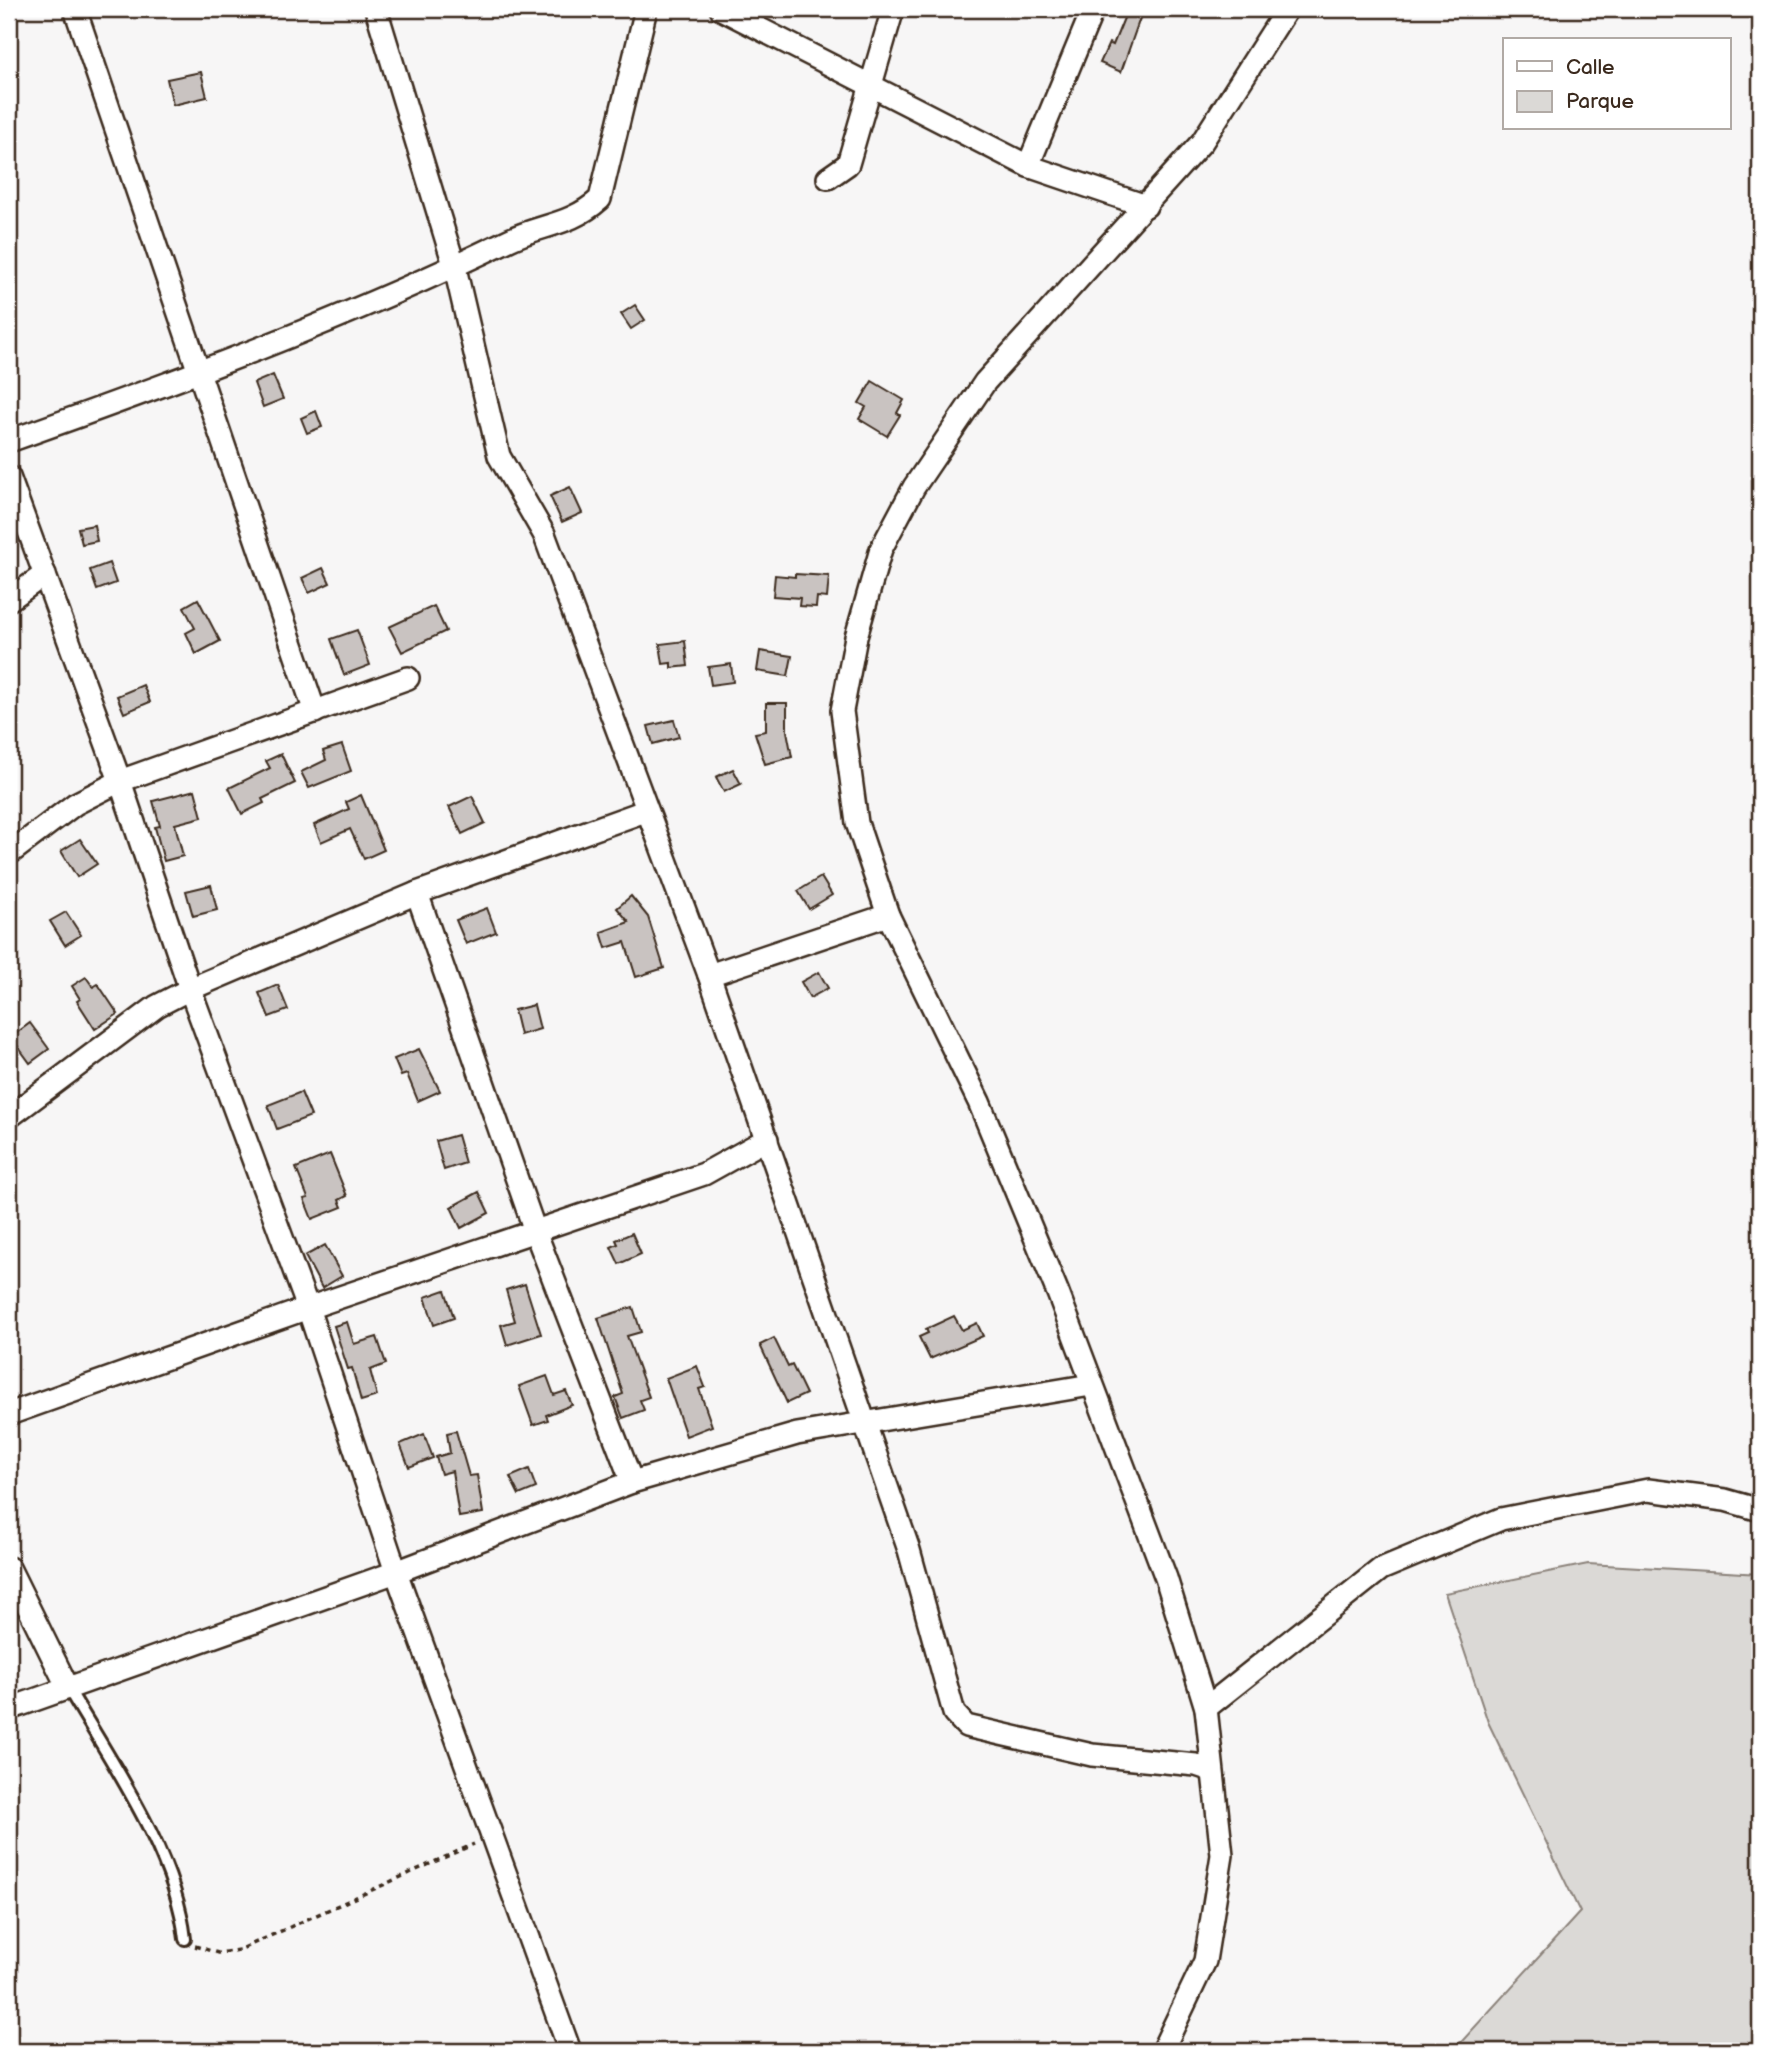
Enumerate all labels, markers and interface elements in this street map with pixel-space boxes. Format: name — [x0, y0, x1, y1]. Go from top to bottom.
legend — [1503, 38, 1730, 130]
text: Calle — [1566, 55, 1615, 80]
text: Parque — [1566, 89, 1634, 114]

